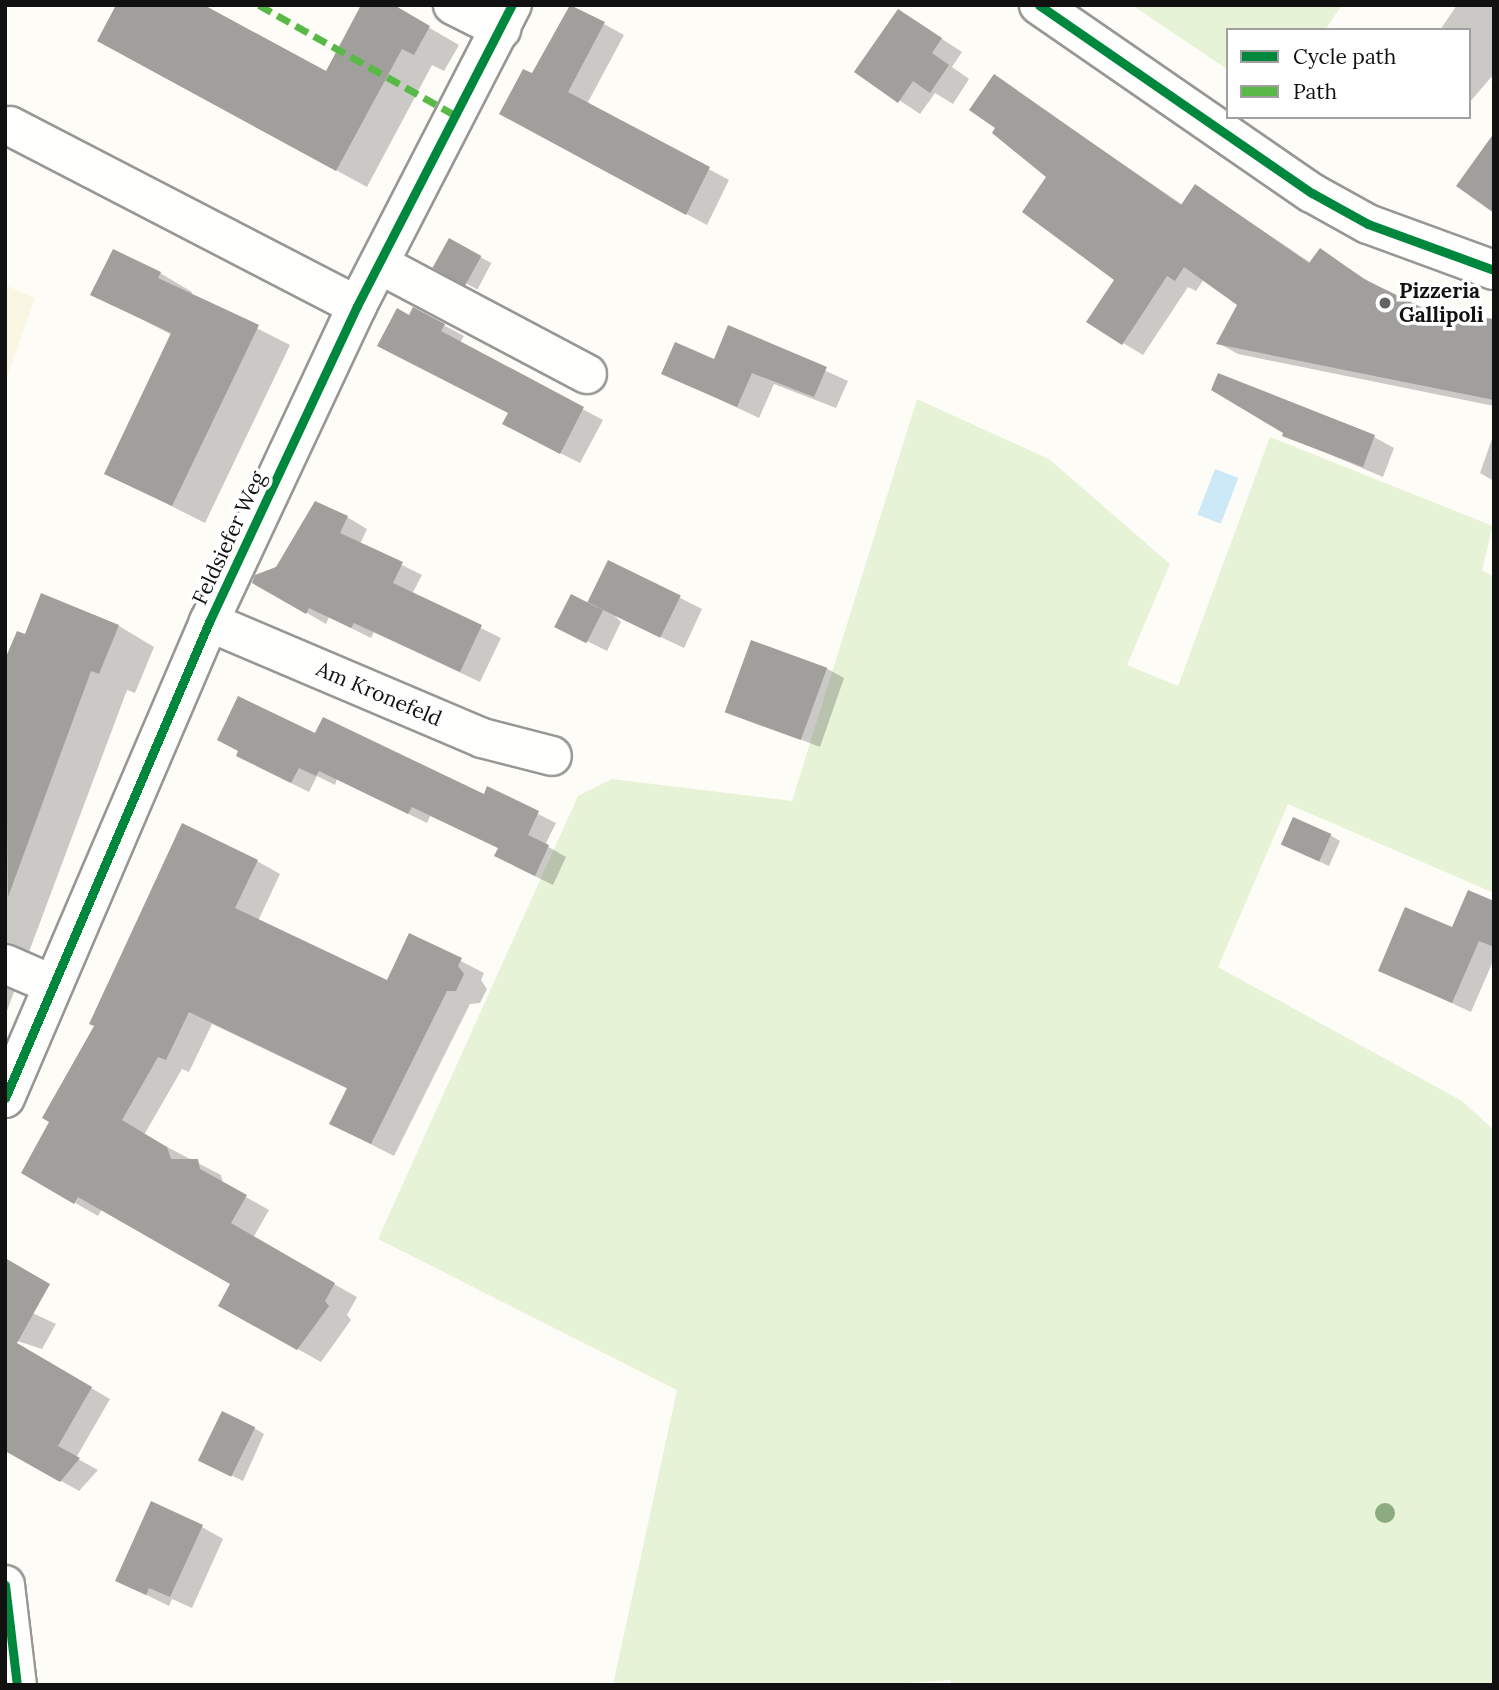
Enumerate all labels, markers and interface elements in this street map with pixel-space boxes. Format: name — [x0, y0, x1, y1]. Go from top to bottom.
legend — [1226, 28, 1471, 119]
text: Cycle path — [1293, 43, 1396, 70]
text: Path — [1293, 78, 1337, 105]
place label: Pizzeria Gallipoli — [1399, 278, 1484, 328]
marker: Pizzeria Gallipoli — [1377, 295, 1393, 311]
street label: Feldsiefer Weg — [187, 467, 271, 609]
street label: Am Kronefeld — [312, 656, 446, 732]

